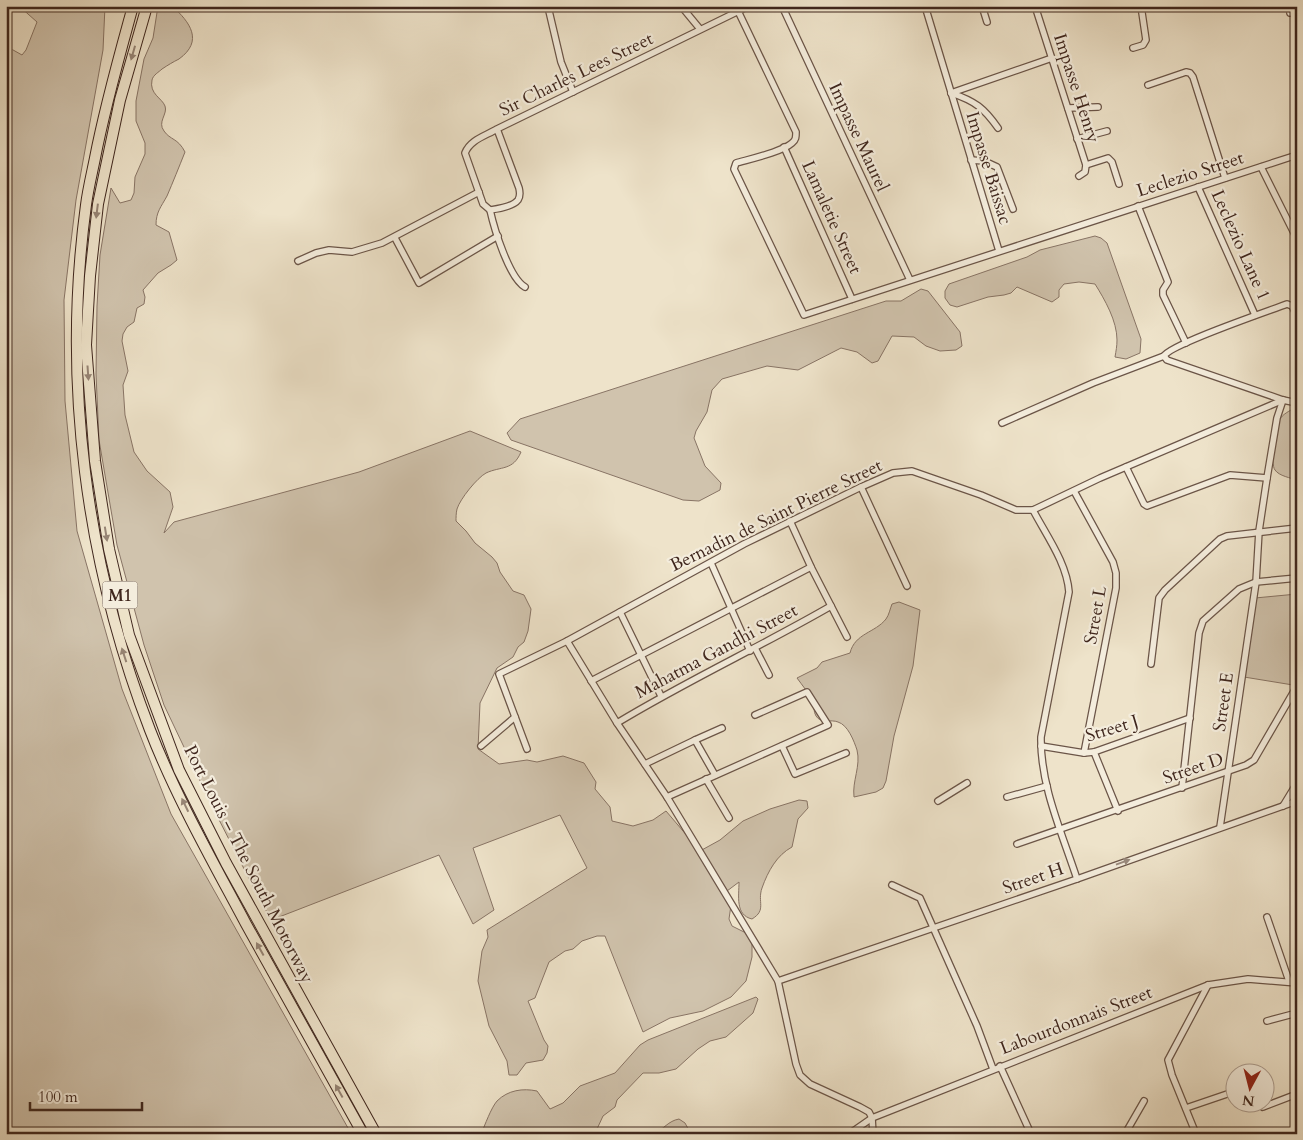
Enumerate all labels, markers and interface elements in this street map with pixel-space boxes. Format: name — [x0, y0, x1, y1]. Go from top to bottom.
street label: Sir Charles Lees Street — [495, 26, 658, 123]
street label: Impasse Henry — [1047, 30, 1106, 146]
one-way arrow — [129, 46, 137, 61]
street label: Impasse Maurel — [822, 79, 895, 196]
street label: Impasse Baissac — [959, 109, 1018, 228]
street label: Leclezio Street — [1134, 145, 1247, 204]
street label: Lamaletie Street — [795, 157, 868, 278]
street label: Leclezio Lane 1 — [1205, 186, 1276, 305]
one-way arrow — [93, 204, 101, 220]
one-way arrow — [84, 365, 92, 381]
street label: Bernadin de Saint Pierre Street — [666, 453, 887, 578]
one-way arrow — [103, 527, 111, 543]
road number: M1 — [102, 582, 138, 608]
street label: Street L — [1078, 584, 1113, 646]
street label: Mahatma Gandhi Street — [631, 598, 802, 705]
one-way arrow — [120, 647, 128, 662]
street label: Street E — [1207, 671, 1240, 733]
street label: Street J — [1083, 709, 1142, 748]
street label: Port Louis – The South Motorway — [177, 741, 320, 988]
street label: Street D — [1159, 746, 1227, 791]
one-way arrow — [181, 798, 189, 812]
street label: Street H — [999, 856, 1067, 901]
one-way arrow — [1115, 858, 1130, 866]
one-way arrow — [256, 942, 265, 956]
street label: Labourdonnais Street — [996, 980, 1156, 1061]
north arrow — [1226, 1062, 1276, 1112]
scale bar — [30, 1080, 142, 1112]
one-way arrow — [335, 1085, 344, 1098]
text: 100 m — [38, 1087, 78, 1107]
text: N — [1241, 1090, 1256, 1111]

